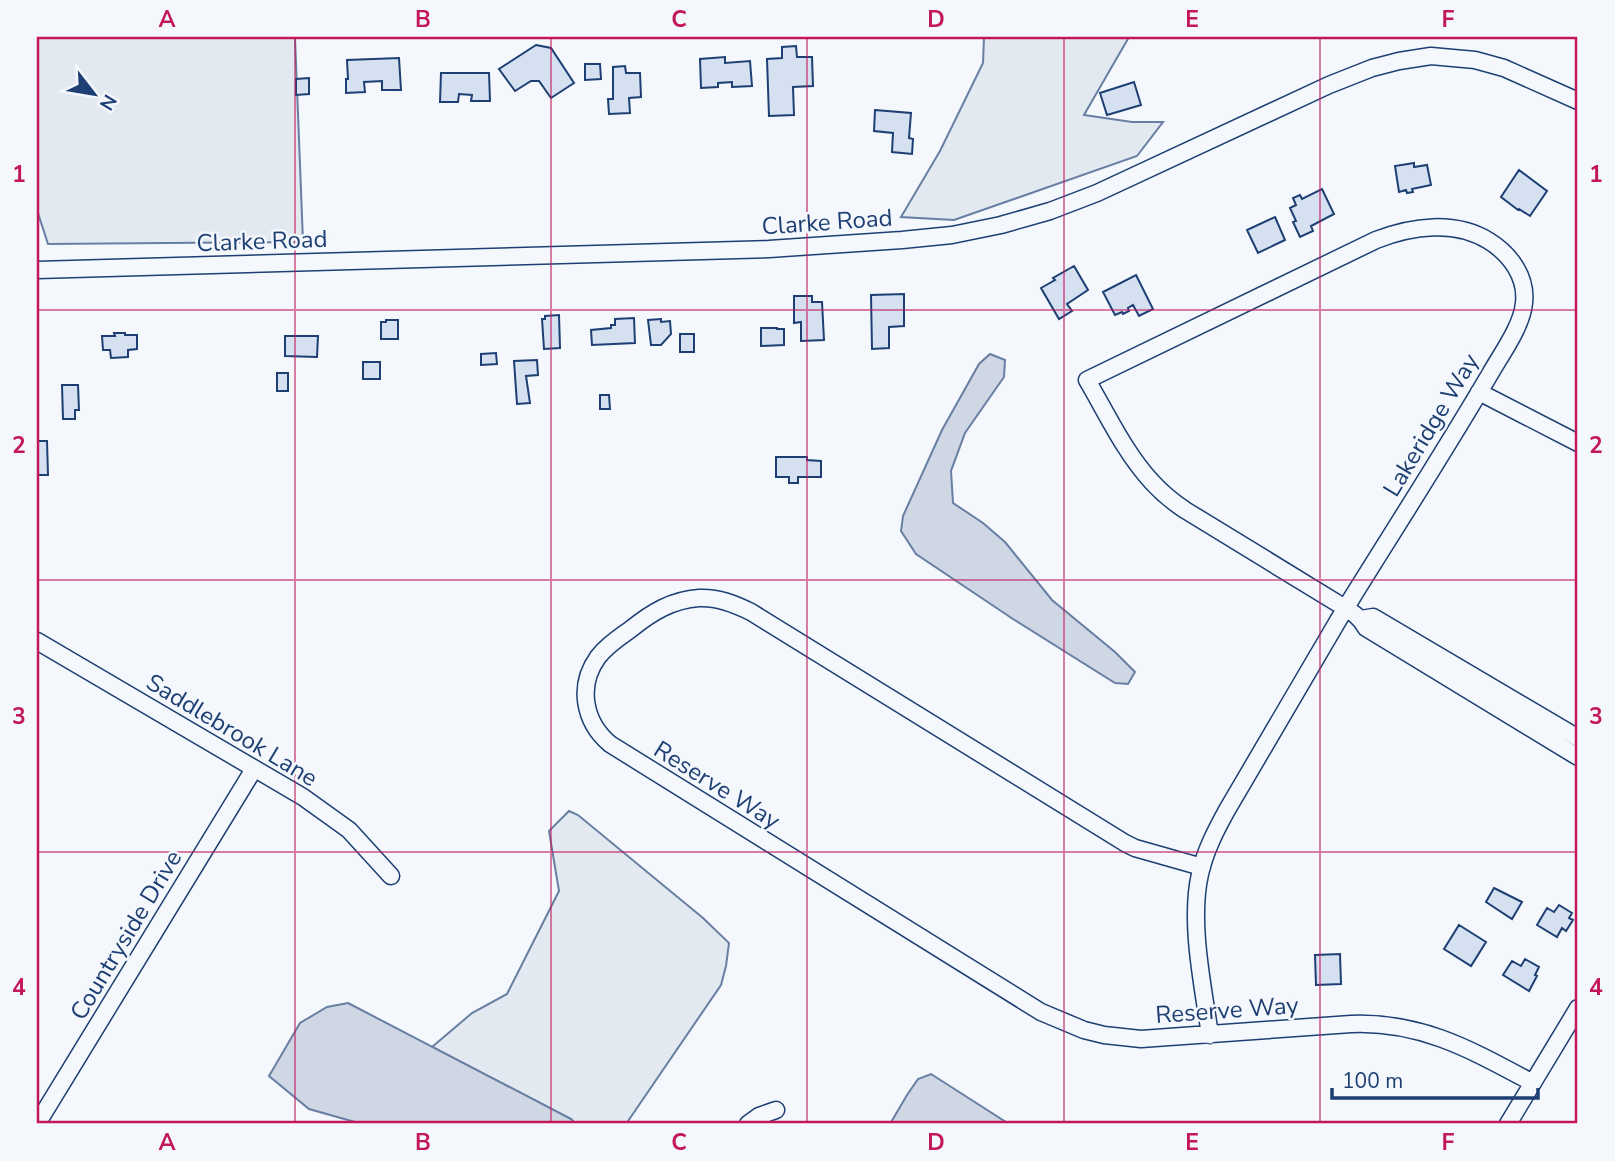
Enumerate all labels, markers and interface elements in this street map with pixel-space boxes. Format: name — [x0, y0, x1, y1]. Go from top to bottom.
text: A — [158, 4, 176, 35]
text: B — [415, 4, 431, 35]
text: C — [671, 4, 687, 35]
text: D — [927, 4, 945, 35]
text: E — [1185, 4, 1199, 35]
text: F — [1442, 4, 1455, 35]
north arrow — [60, 60, 130, 130]
text: N — [93, 89, 123, 115]
text: 1 — [12, 159, 26, 190]
text: 1 — [1589, 159, 1603, 190]
street label: Clarke Road — [761, 201, 893, 243]
street label: Clarke Road — [196, 223, 328, 259]
street label: Lakeridge Way — [1376, 347, 1487, 502]
text: 2 — [12, 430, 26, 461]
text: 2 — [1589, 430, 1603, 461]
street label: Saddlebrook Lane — [140, 666, 324, 794]
text: 3 — [12, 701, 26, 732]
text: 3 — [1589, 701, 1603, 732]
street label: Reserve Way — [648, 733, 787, 837]
street label: Countryside Drive — [63, 844, 189, 1026]
text: 4 — [12, 972, 26, 1003]
text: 4 — [1589, 972, 1603, 1003]
street label: Reserve Way — [1154, 989, 1300, 1031]
scale bar — [1332, 1056, 1538, 1100]
text: 100 m — [1342, 1067, 1403, 1095]
text: A — [158, 1127, 176, 1158]
text: B — [415, 1127, 431, 1158]
text: C — [671, 1127, 687, 1158]
text: D — [927, 1127, 945, 1158]
text: E — [1185, 1127, 1199, 1158]
text: F — [1442, 1127, 1455, 1158]

